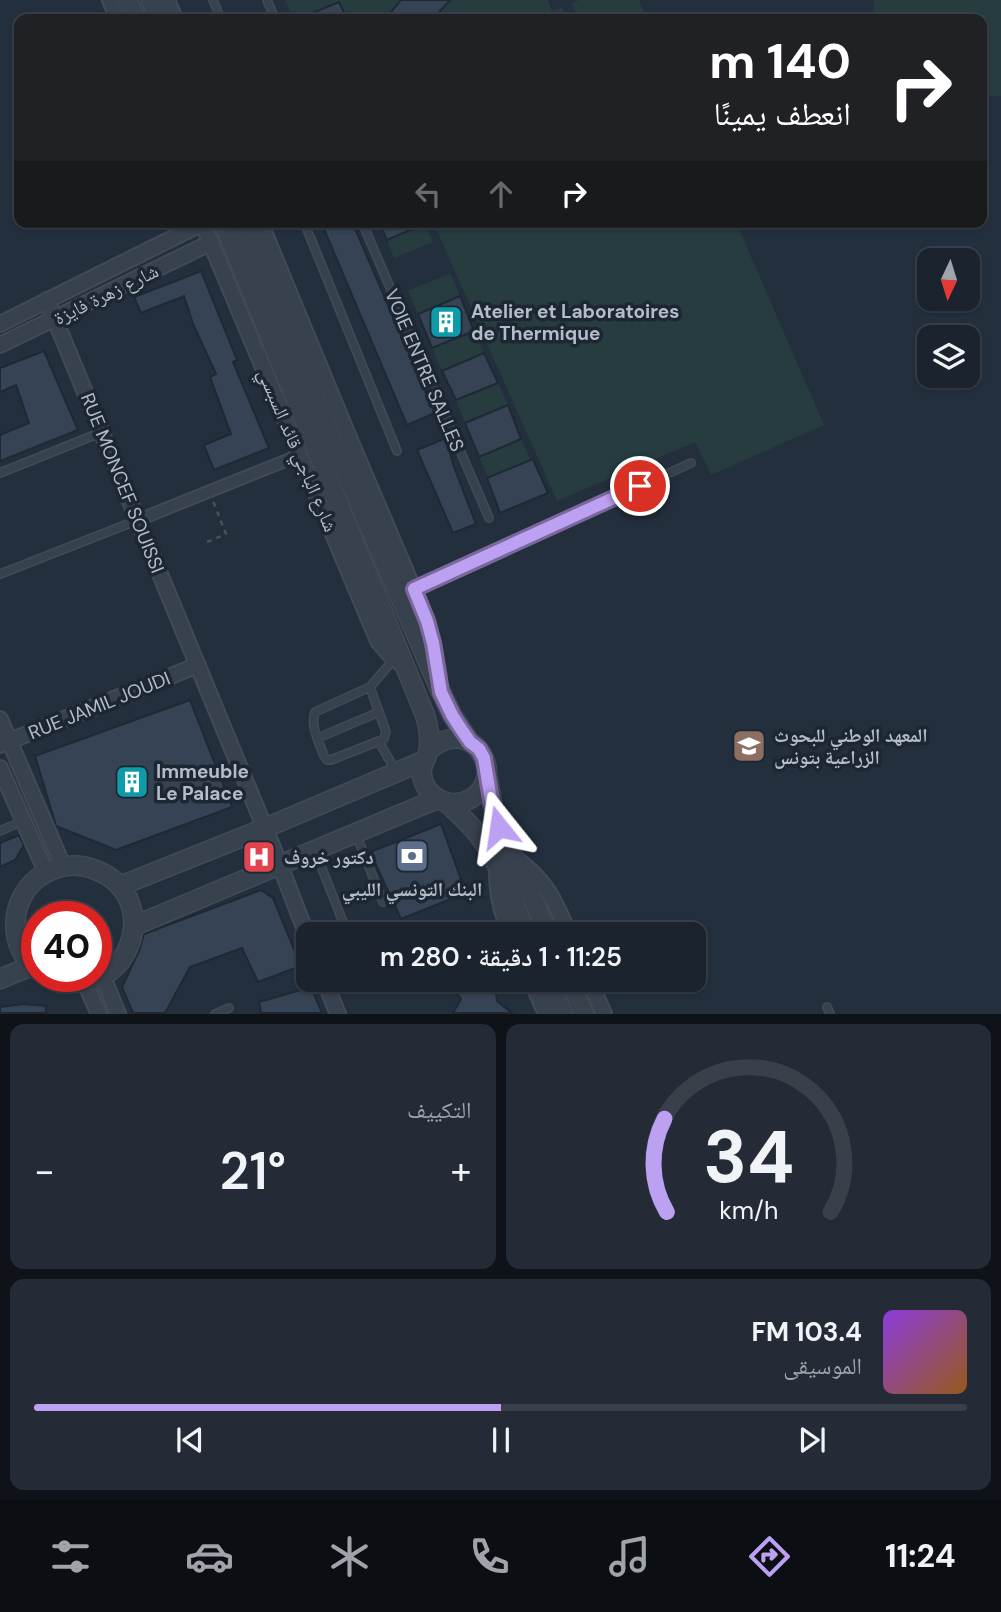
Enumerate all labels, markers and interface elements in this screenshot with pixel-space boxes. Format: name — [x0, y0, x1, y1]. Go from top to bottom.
text: 140 m — [709, 29, 851, 93]
icon: right — [875, 42, 966, 133]
text: انعطف يمينًا — [713, 93, 851, 135]
icon: left — [409, 175, 447, 213]
icon: ahead — [482, 175, 520, 213]
icon: right — [555, 175, 593, 213]
north arrow — [917, 248, 980, 312]
map controls — [917, 248, 980, 388]
street label: شارع زهرة فايزة — [50, 258, 163, 331]
street label: VOIE ENTRE SALLES — [379, 285, 470, 455]
place label: Atelier et Laboratoires de Thermique — [471, 299, 679, 346]
building icon: Atelier et Laboratoires de Thermique — [427, 303, 465, 341]
button: layers — [917, 325, 980, 388]
street label: شارع الباجي قائد السبسي — [249, 365, 343, 537]
street label: RUE MONCEF SOUISSI — [75, 389, 170, 577]
pin — [610, 456, 670, 516]
icon: arrive — [621, 467, 659, 505]
street label: RUE JAMIL JOUDI — [25, 666, 174, 745]
place label: المعهد الوطني للبحوث الزراعية بتونس — [774, 723, 928, 770]
school or university icon: المعهد الوطني للبحوث الزراعية بتونس — [730, 727, 768, 765]
place label: Immeuble Le Palace — [156, 759, 249, 806]
building icon: Immeuble Le Palace — [113, 763, 151, 801]
position arrow — [462, 790, 536, 864]
bank icon: البنك التونسي الليبي — [393, 837, 431, 875]
hospital icon: دكتور خروف — [240, 838, 278, 876]
place label: دكتور خروف — [284, 845, 374, 870]
place label: البنك التونسي الليبي — [342, 877, 482, 905]
speed limit sign: 40 — [21, 901, 112, 992]
text: 11:25 · 1 دقيقة · 280 m — [380, 940, 622, 974]
text: التكييف — [407, 1095, 472, 1125]
text: 34 — [703, 1111, 794, 1206]
text: 21° — [219, 1137, 286, 1205]
text: − — [34, 1146, 55, 1196]
text: + — [451, 1146, 471, 1196]
text: km/h — [719, 1194, 778, 1227]
text: 103.4 FM — [751, 1315, 862, 1349]
text: الموسيقى — [783, 1351, 862, 1381]
icon: previous — [171, 1421, 209, 1459]
icon: pause — [482, 1421, 520, 1459]
icon: next — [793, 1421, 831, 1459]
icon: filters — [46, 1532, 95, 1581]
icon: car — [185, 1532, 234, 1581]
icon: climate — [325, 1532, 374, 1581]
icon: phone — [465, 1532, 514, 1581]
icon: music — [605, 1532, 654, 1581]
icon: directions — [745, 1532, 794, 1581]
text: 11:24 — [885, 1535, 956, 1577]

